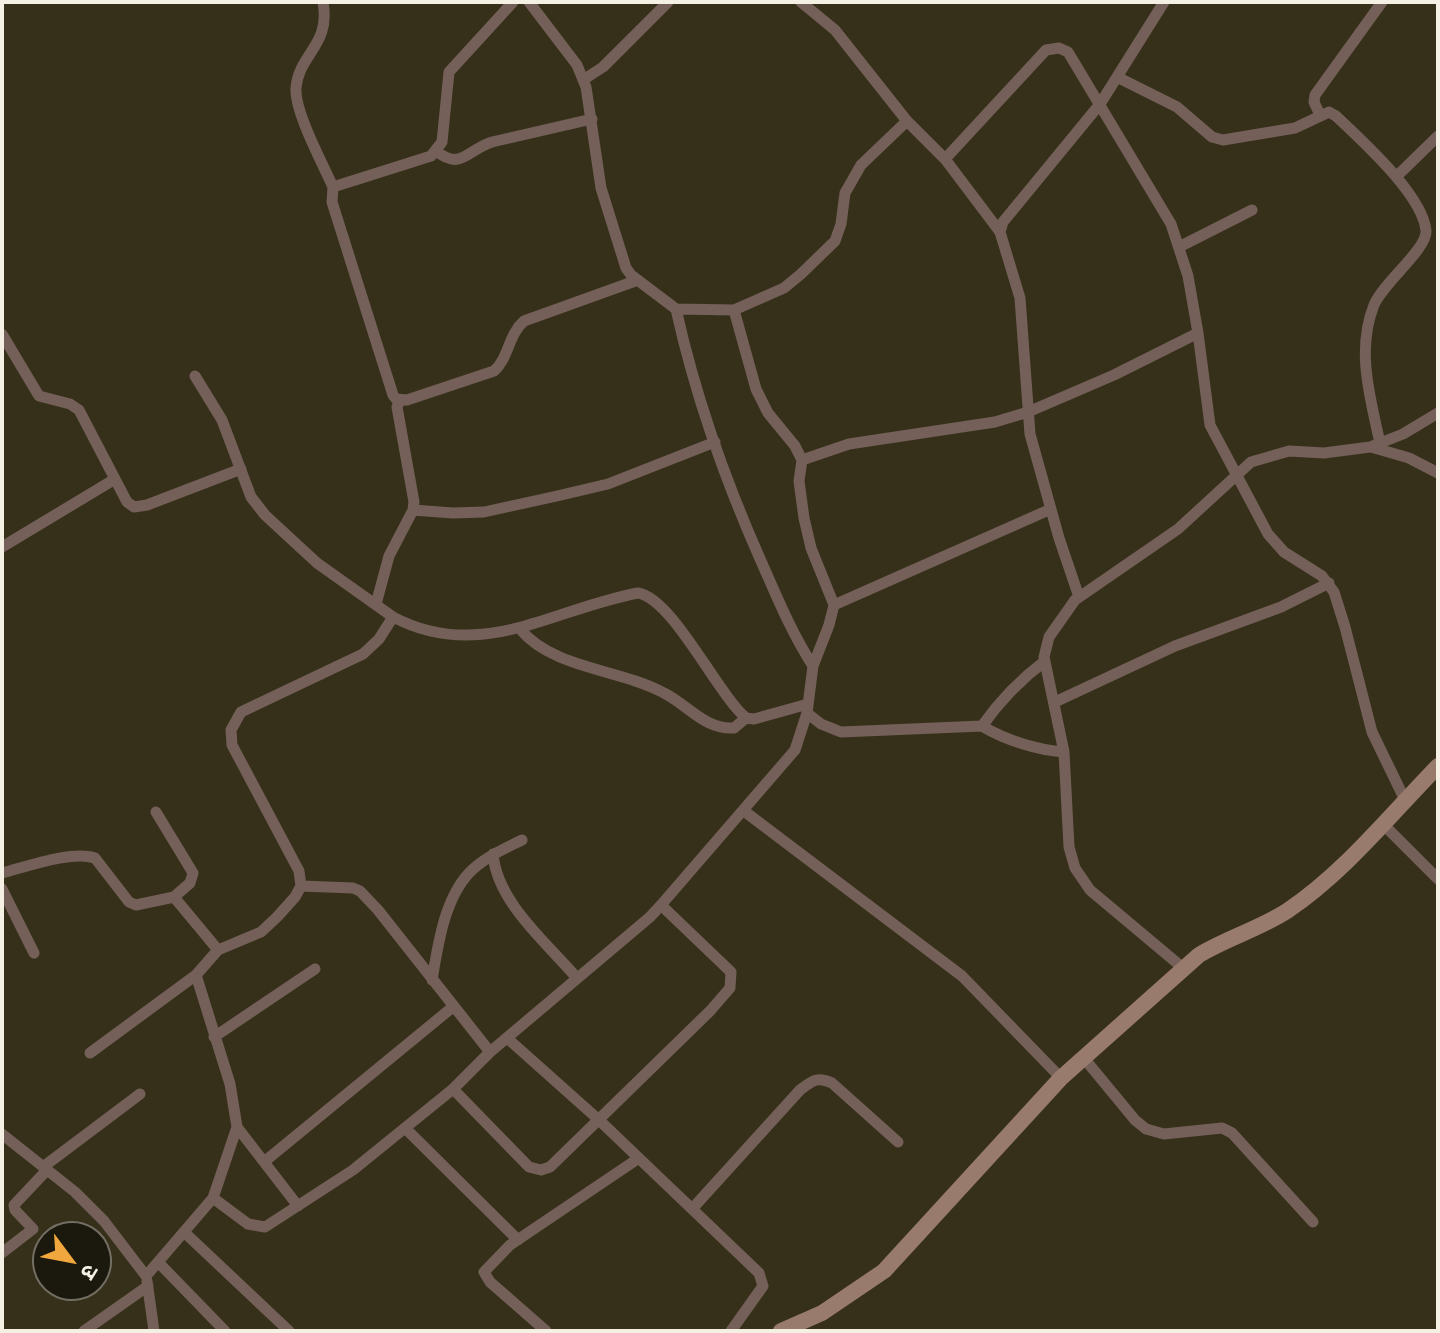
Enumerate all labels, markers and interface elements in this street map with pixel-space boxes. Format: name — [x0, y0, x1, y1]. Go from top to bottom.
north arrow — [32, 1221, 112, 1301]
text: उ — [75, 1259, 107, 1286]

